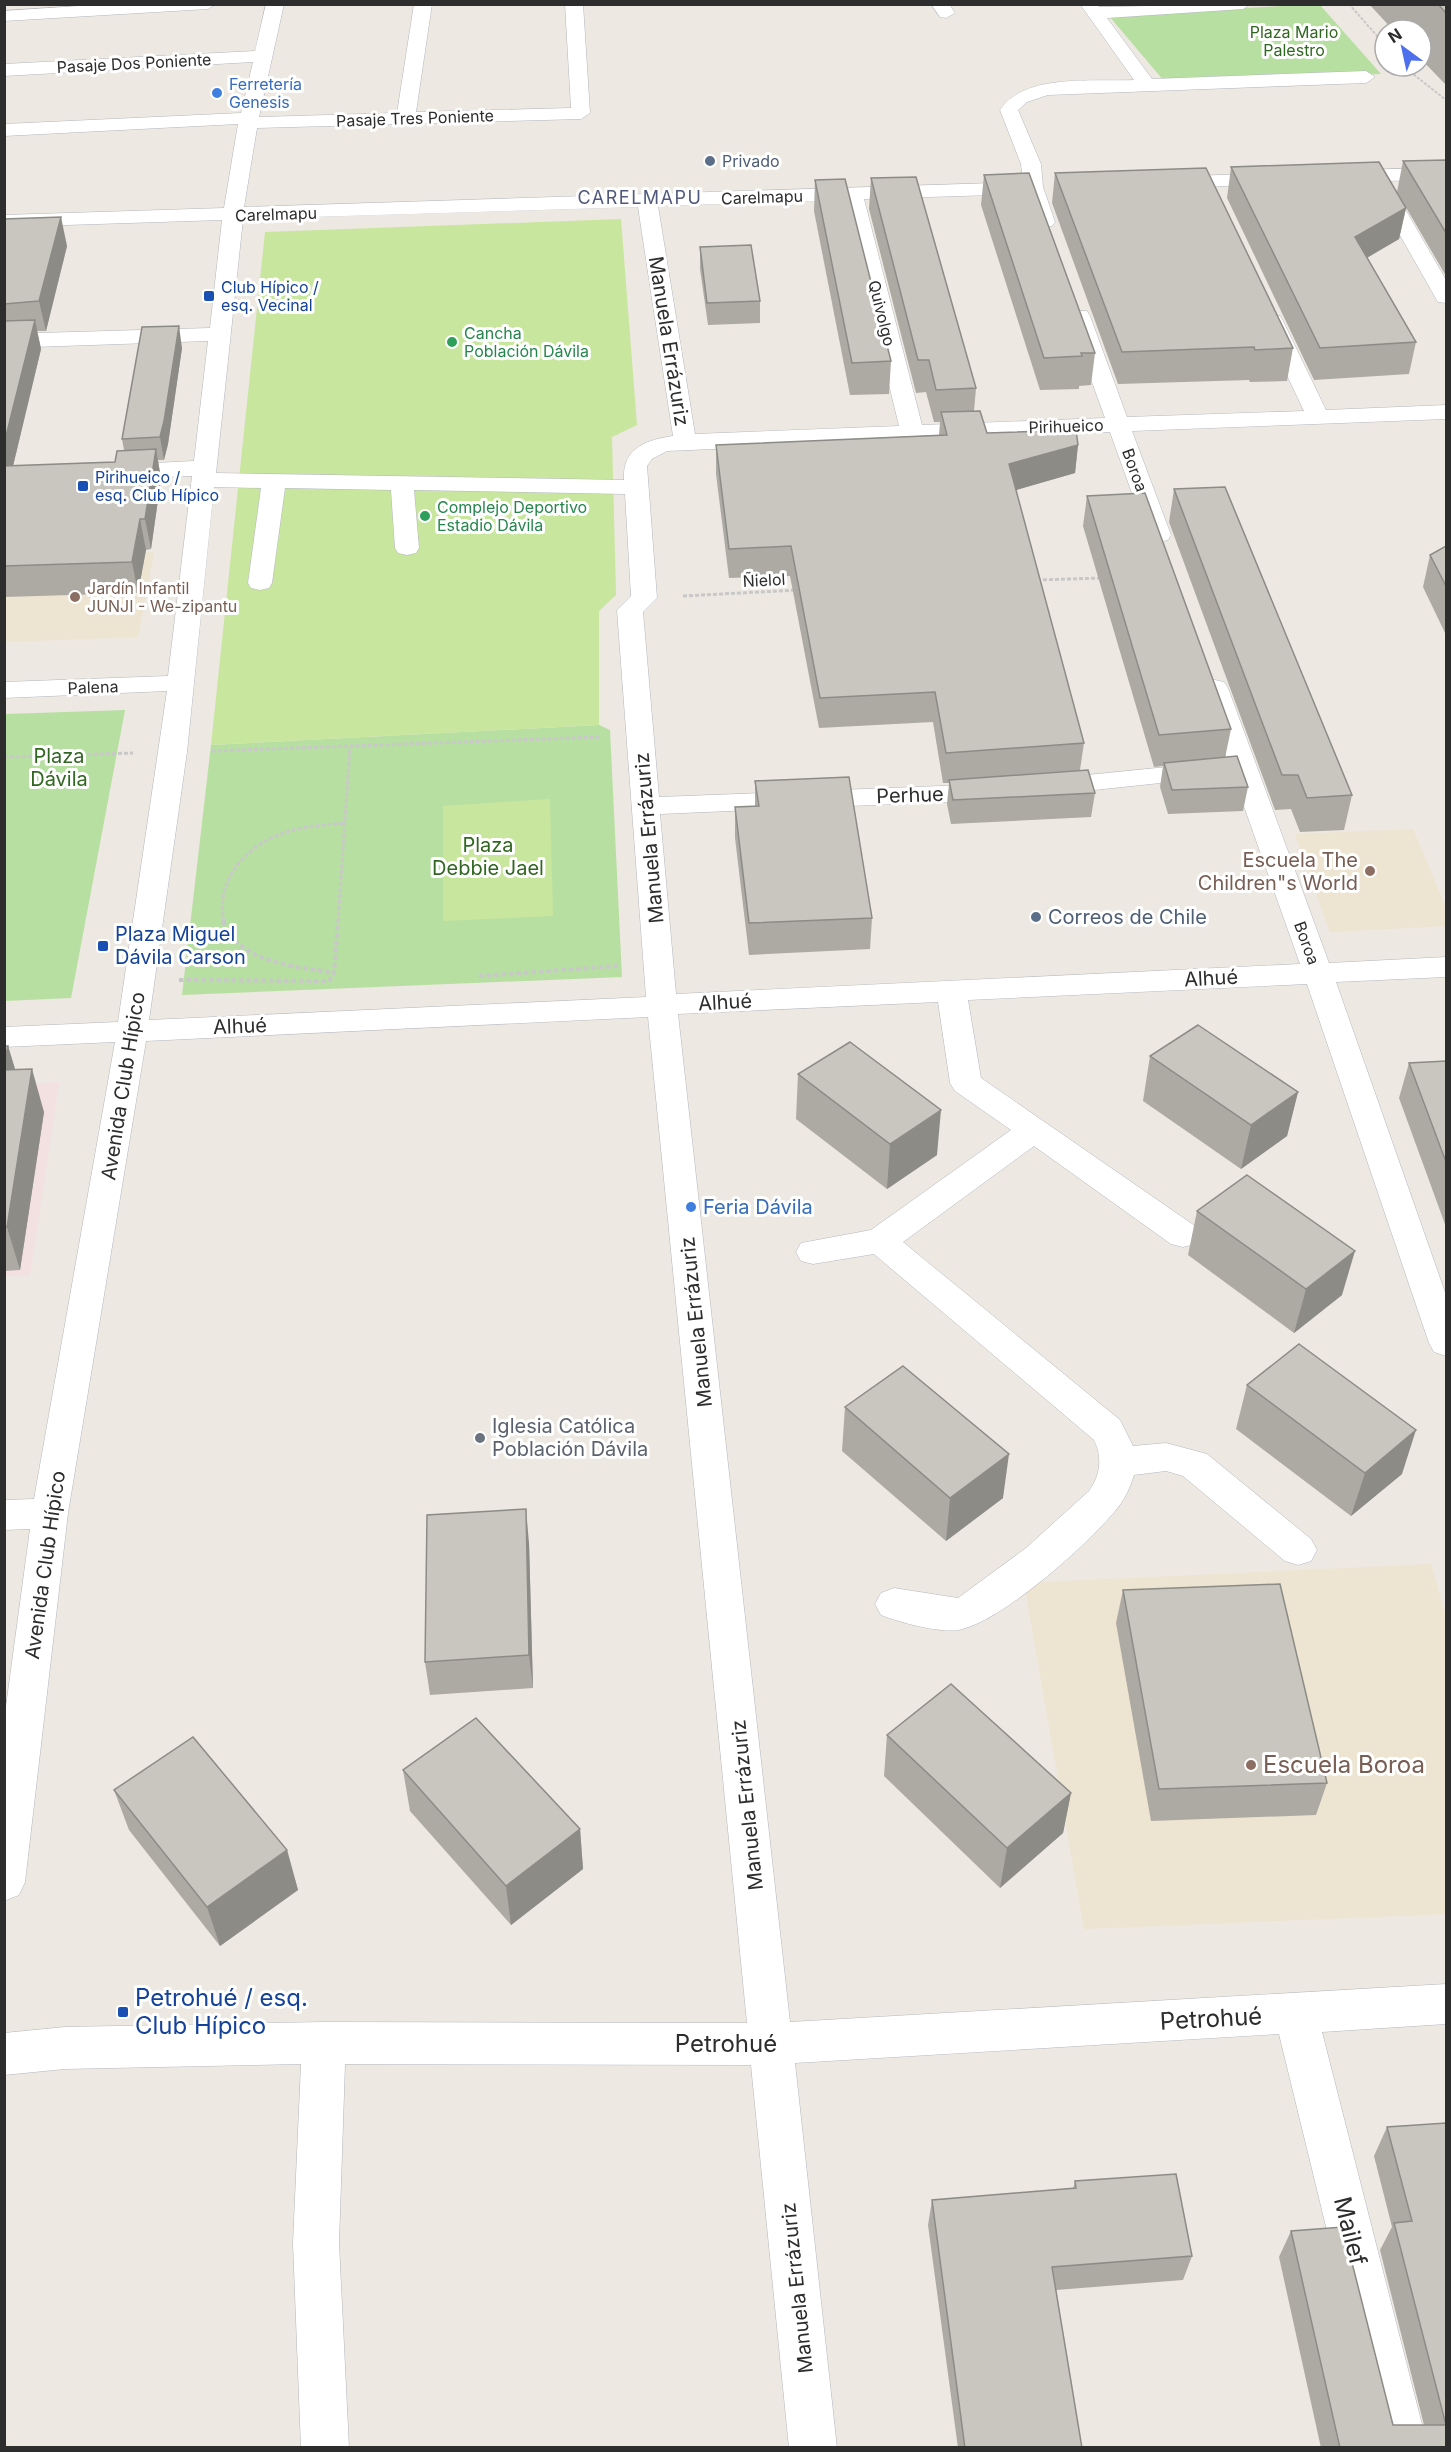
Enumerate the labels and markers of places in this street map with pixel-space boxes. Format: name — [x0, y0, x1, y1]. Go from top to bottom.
place label: Ferretería Genesis — [229, 74, 302, 112]
marker: Ferretería Genesis — [210, 86, 224, 100]
place label: Privado — [722, 151, 780, 171]
marker: Privado — [703, 154, 717, 168]
place label: Club Hípico / esq. Vecinal — [221, 277, 319, 315]
marker: Club Hípico / esq. Vecinal — [202, 289, 216, 303]
place label: Cancha Población Dávila — [464, 323, 589, 361]
marker: Cancha Población Dávila — [445, 335, 459, 349]
place label: Pirihueico / esq. Club Hípico — [95, 467, 219, 505]
marker: Pirihueico / esq. Club Hípico — [76, 479, 90, 493]
place label: Complejo Deportivo Estadio Dávila — [437, 497, 587, 535]
marker: Complejo Deportivo Estadio Dávila — [418, 509, 432, 523]
place label: Jardín Infantil JUNJI - We-zipantu — [87, 578, 237, 616]
marker: Jardín Infantil JUNJI - We-zipantu — [68, 590, 82, 604]
place label: Escuela The Children"s World — [1198, 848, 1358, 895]
marker: Escuela The Children"s World — [1363, 864, 1377, 878]
place label: Correos de Chile — [1048, 905, 1207, 929]
marker: Correos de Chile — [1029, 910, 1043, 924]
place label: Plaza Miguel Dávila Carson — [115, 922, 246, 969]
marker: Plaza Miguel Dávila Carson — [96, 939, 110, 953]
place label: Feria Dávila — [703, 1195, 813, 1219]
marker: Feria Dávila — [684, 1200, 698, 1214]
place label: Iglesia Católica Población Dávila — [492, 1414, 648, 1461]
marker: Iglesia Católica Población Dávila — [473, 1431, 487, 1445]
place label: Escuela Boroa — [1263, 1750, 1425, 1779]
marker: Escuela Boroa — [1244, 1758, 1258, 1772]
place label: Petrohué / esq. Club Hípico — [135, 1983, 308, 2040]
marker: Petrohué / esq. Club Hípico — [116, 2005, 130, 2019]

